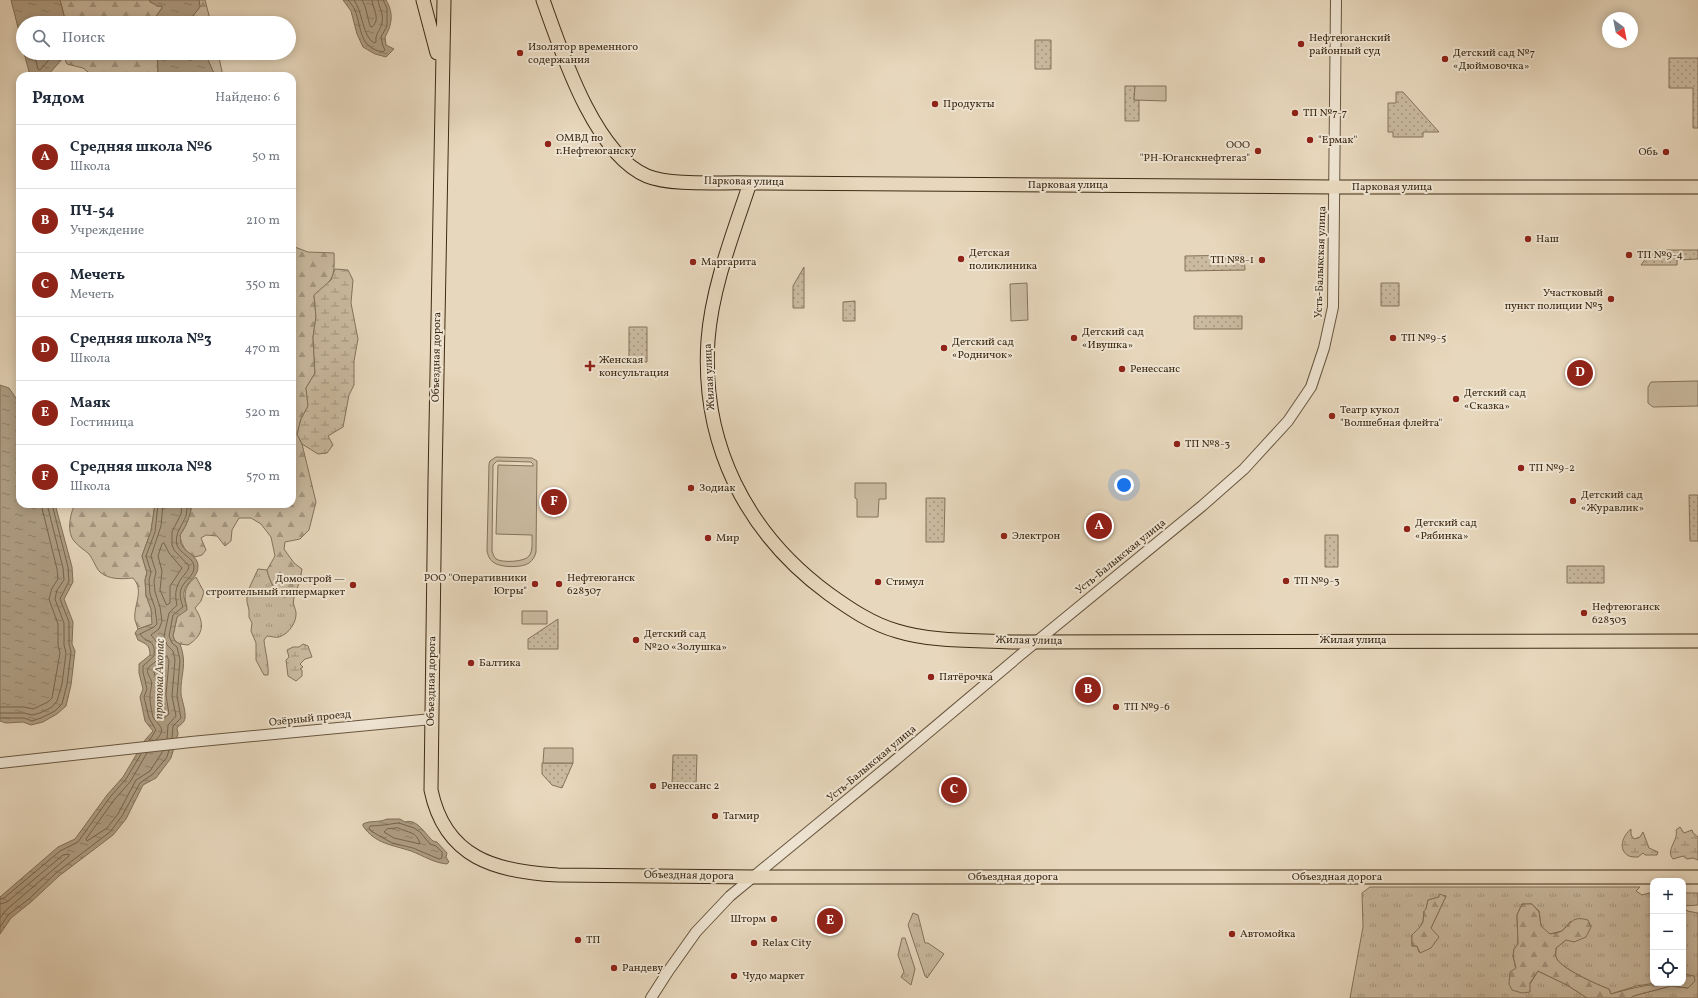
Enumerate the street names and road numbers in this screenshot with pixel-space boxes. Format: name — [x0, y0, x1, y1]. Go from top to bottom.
street label: Парковая улица — [704, 174, 785, 190]
street label: Парковая улица — [1028, 178, 1109, 193]
street label: Парковая улица — [1352, 180, 1433, 195]
street label: Усть-Балыкская улица — [1312, 205, 1330, 318]
street label: Объездная дорога — [429, 311, 445, 402]
street label: Жилая улица — [701, 343, 719, 411]
street label: Усть-Балыкская улица — [1073, 515, 1170, 598]
street label: Жилая улица — [995, 633, 1063, 649]
street label: Жилая улица — [1319, 633, 1387, 648]
street label: Объездная дорога — [424, 635, 440, 726]
street label: Озёрный проезд — [268, 707, 353, 731]
street label: Усть-Балыкская улица — [824, 722, 920, 806]
street label: Объездная дорога — [644, 868, 735, 884]
street label: Объездная дорога — [968, 870, 1059, 885]
street label: Объездная дорога — [1292, 870, 1383, 885]

